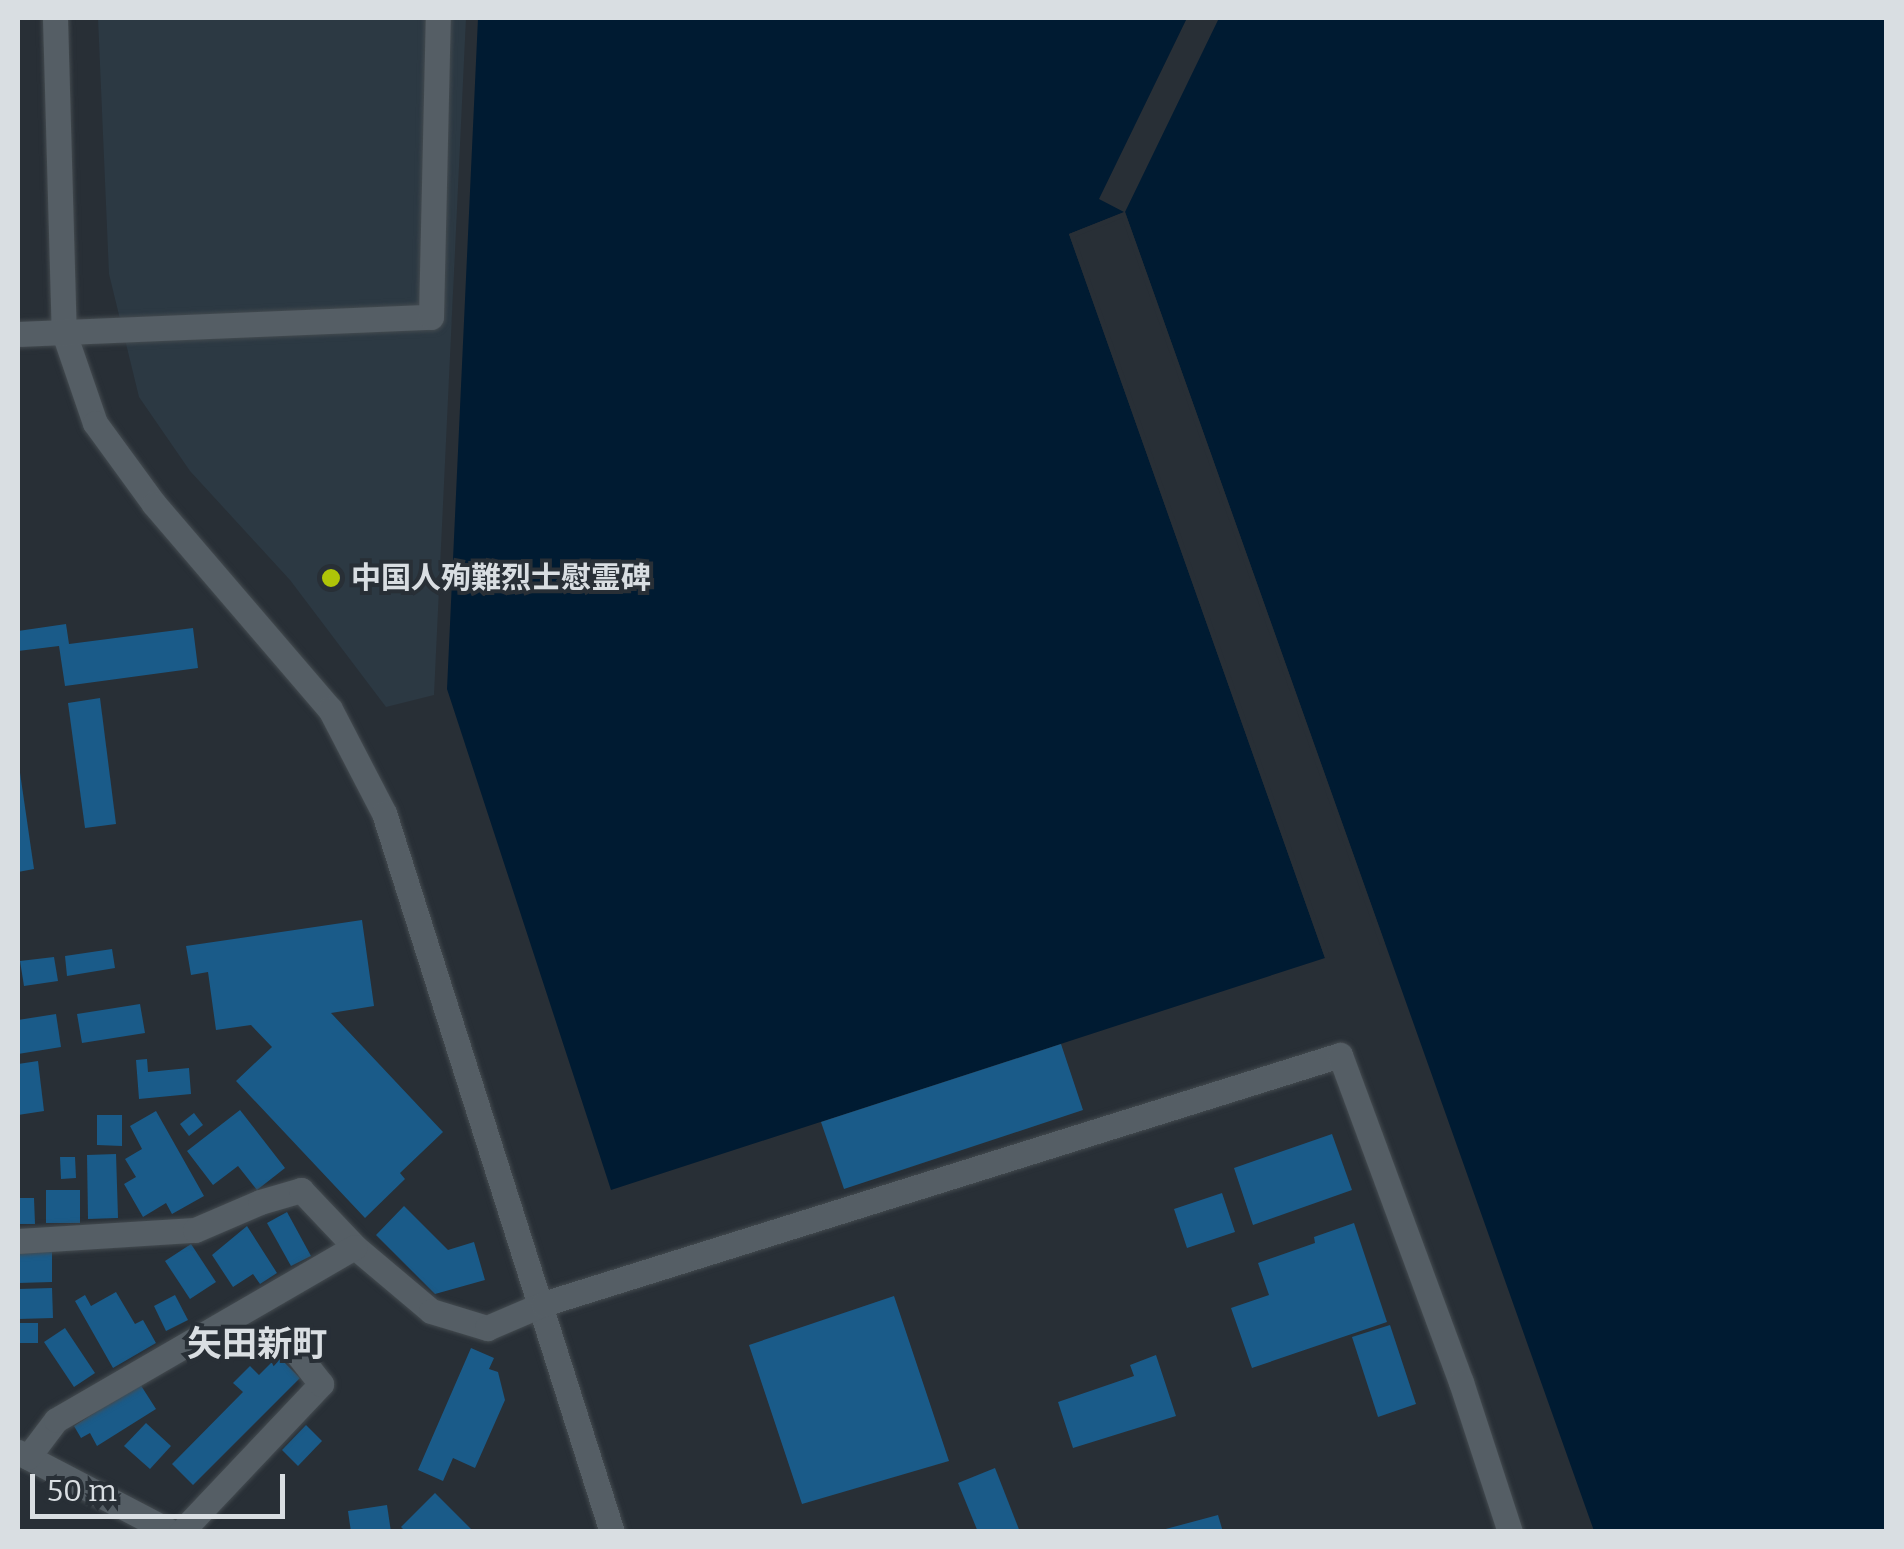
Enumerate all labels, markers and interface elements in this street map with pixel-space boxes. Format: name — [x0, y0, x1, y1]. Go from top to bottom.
place label: 中国人殉難烈士慰霊碑 — [351, 560, 651, 596]
marker: 中国人殉難烈士慰霊碑 — [320, 567, 342, 589]
district label: 矢田新町 — [187, 1323, 327, 1365]
scale bar — [35, 1454, 290, 1516]
text: 50 m — [47, 1473, 117, 1509]

